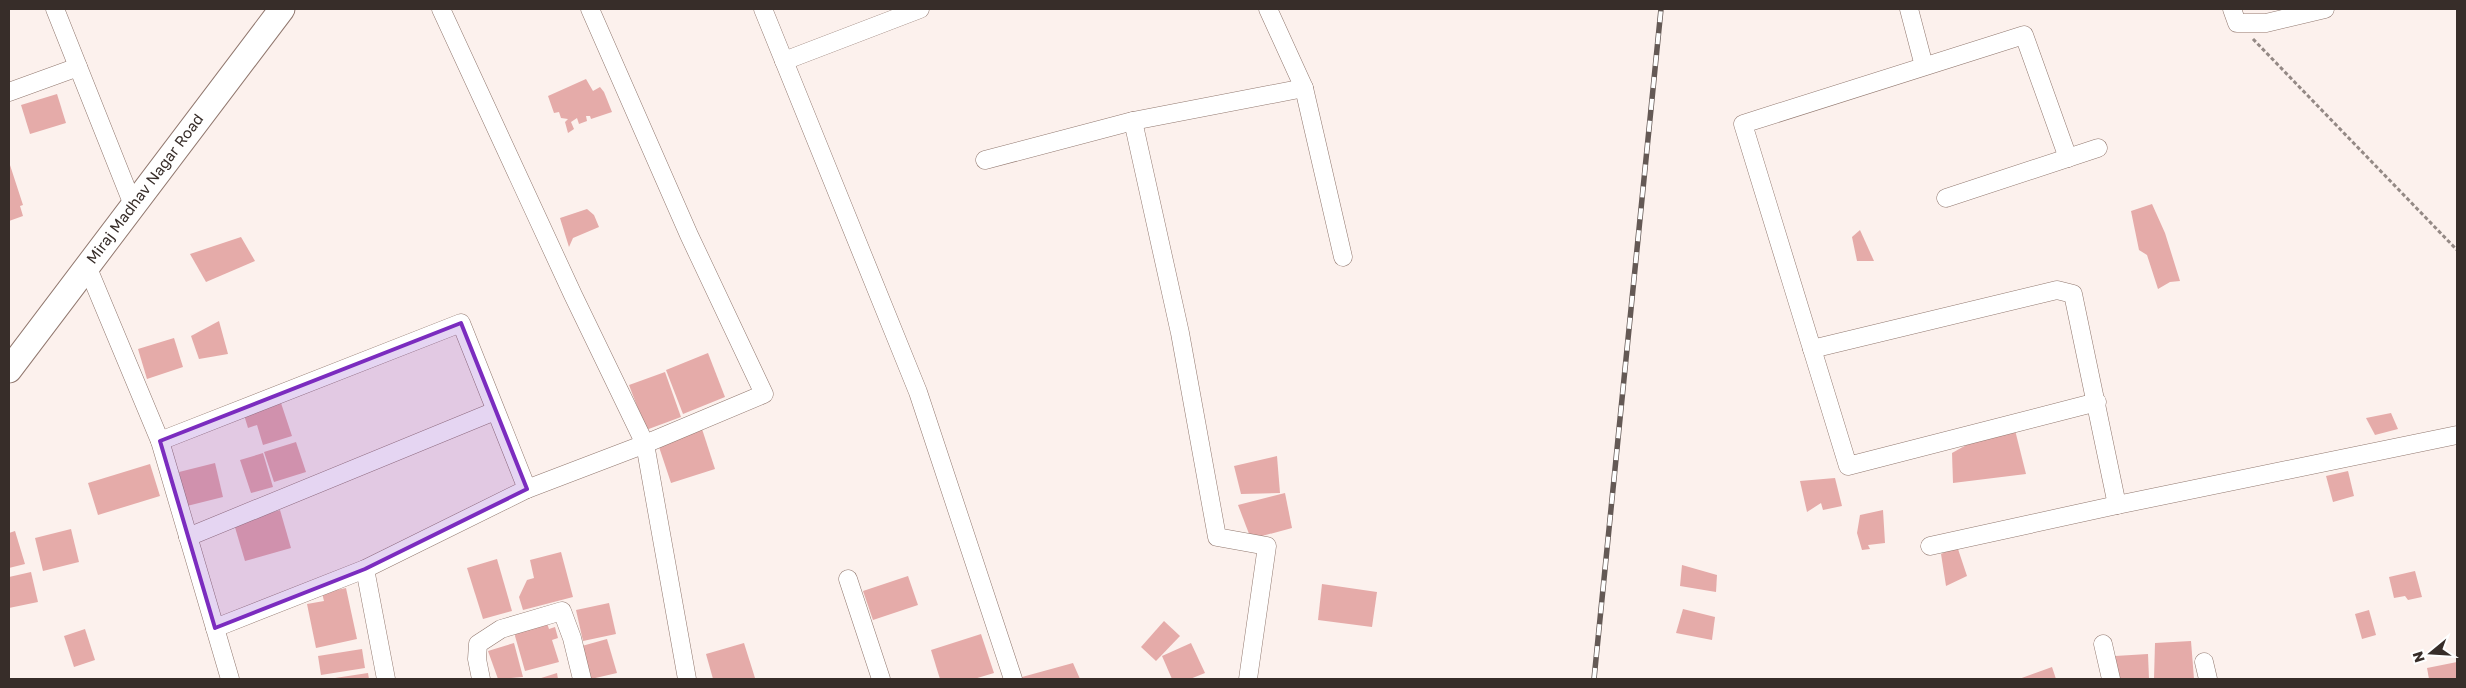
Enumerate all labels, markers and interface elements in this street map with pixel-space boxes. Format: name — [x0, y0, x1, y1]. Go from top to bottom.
street label: Miraj Madhav Nagar Road — [82, 110, 206, 267]
north arrow — [2406, 628, 2456, 678]
text: N — [2408, 649, 2428, 665]

